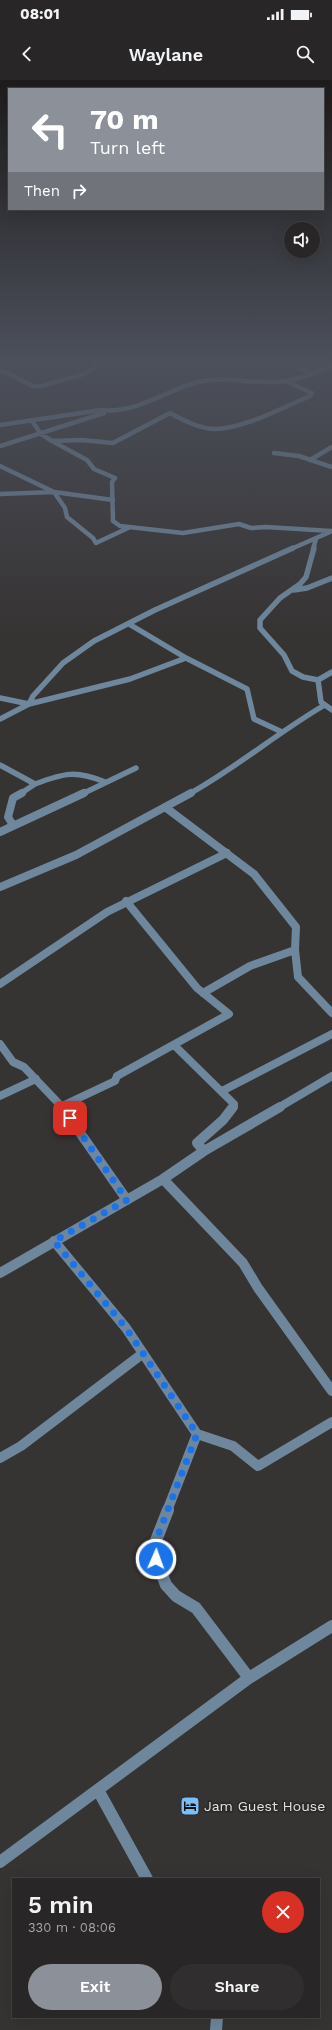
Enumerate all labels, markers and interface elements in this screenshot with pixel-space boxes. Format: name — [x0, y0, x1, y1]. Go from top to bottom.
text: 08:01 — [20, 5, 60, 23]
icon: back — [16, 43, 38, 65]
icon: search — [294, 43, 316, 65]
text: Waylane — [129, 44, 203, 65]
text: 70 m — [90, 103, 159, 136]
icon: left — [24, 104, 76, 156]
text: Turn left — [90, 137, 165, 158]
icon: right — [68, 180, 90, 202]
text: Then — [24, 182, 60, 200]
map controls — [284, 222, 320, 258]
button: sound — [284, 222, 320, 258]
pin — [53, 1101, 87, 1135]
icon: arrive — [59, 1107, 81, 1129]
position arrow — [135, 1538, 177, 1580]
hotel icon: Jam Guest House — [179, 1795, 201, 1817]
place label: Jam Guest House — [204, 1798, 325, 1814]
text: 5 min — [28, 1891, 94, 1919]
button: close — [262, 1891, 304, 1933]
text: 330 m · 08:06 — [28, 1920, 116, 1935]
button: Exit — [28, 1964, 162, 2010]
button: Share — [170, 1964, 304, 2010]

